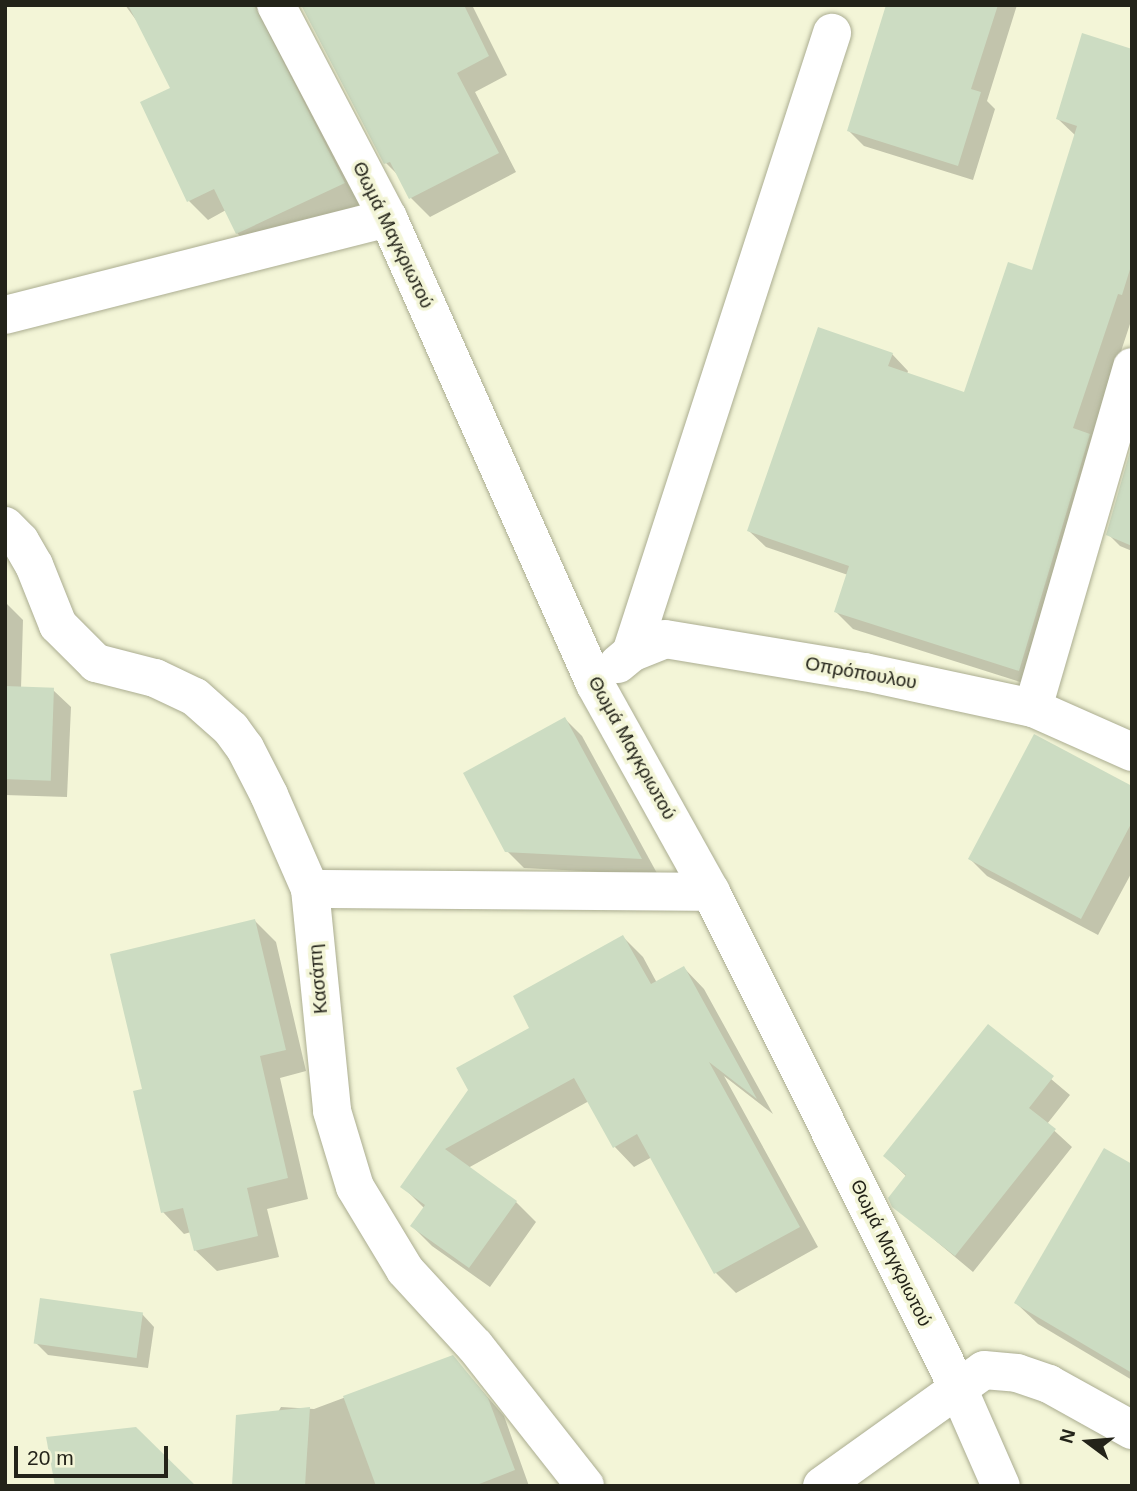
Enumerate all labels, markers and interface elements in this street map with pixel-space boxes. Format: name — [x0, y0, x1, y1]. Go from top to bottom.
street label: Θωμά Μαγκριωτού — [348, 158, 438, 312]
street label: Οπρόπουλου — [803, 652, 919, 694]
street label: Θωμά Μαγκριωτού — [583, 672, 681, 824]
street label: Κασάπη — [304, 943, 332, 1015]
street label: Θωμά Μαγκριωτού — [846, 1176, 936, 1330]
north arrow — [1053, 1407, 1123, 1477]
text: N — [1055, 1427, 1079, 1446]
scale bar — [18, 1432, 172, 1476]
text: 20 m — [27, 1446, 74, 1469]

